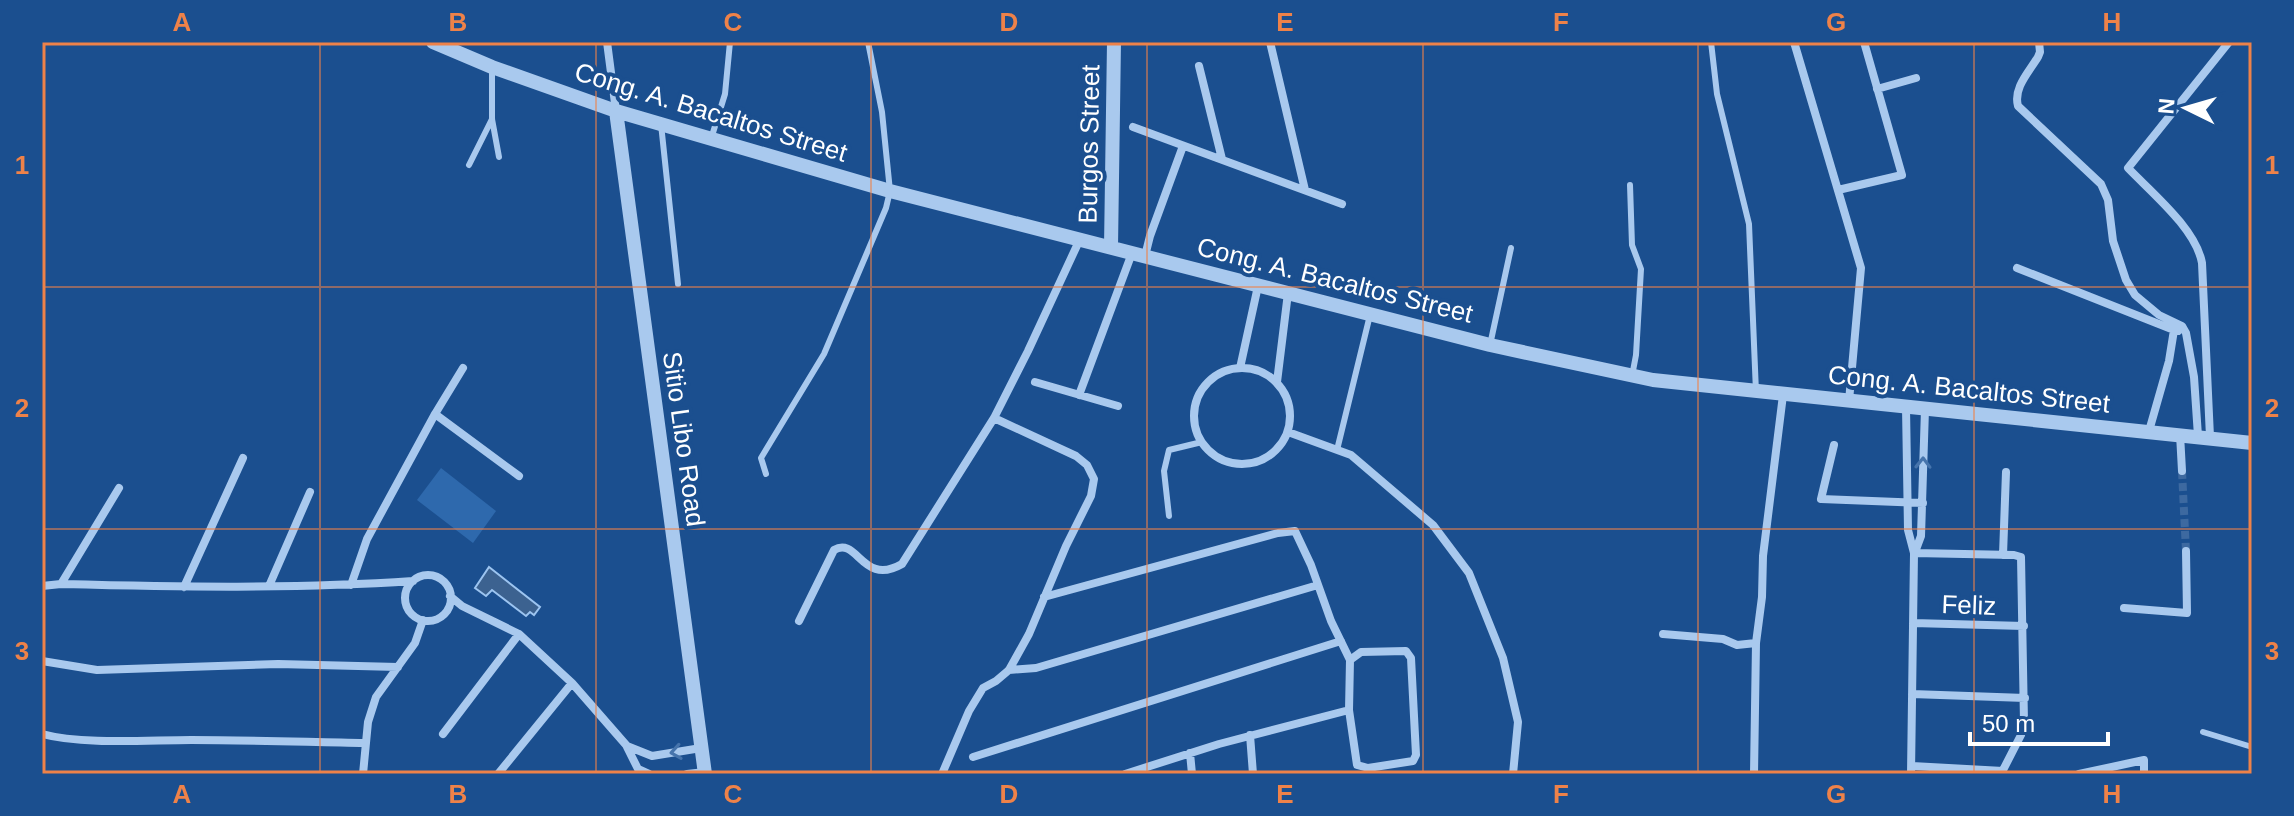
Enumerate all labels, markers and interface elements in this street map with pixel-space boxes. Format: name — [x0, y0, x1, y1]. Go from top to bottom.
text: A — [173, 7, 192, 37]
text: B — [449, 7, 467, 37]
text: C — [724, 7, 743, 37]
text: D — [1000, 7, 1018, 37]
text: E — [1276, 7, 1294, 37]
text: F — [1553, 7, 1569, 37]
text: G — [1826, 7, 1846, 37]
text: H — [2103, 7, 2121, 37]
street label: Cong. A. Bacaltos Street — [571, 56, 852, 168]
street label: Burgos Street — [1073, 63, 1105, 224]
north arrow — [2146, 68, 2226, 148]
text: N — [2153, 97, 2180, 115]
text: 1 — [15, 150, 29, 180]
text: 1 — [2265, 150, 2279, 180]
street label: Cong. A. Bacaltos Street — [1194, 231, 1477, 329]
street label: Sitio Libo Road — [657, 350, 711, 528]
street label: Cong. A. Bacaltos Street — [1827, 359, 2112, 419]
text: 2 — [15, 393, 29, 423]
text: 2 — [2265, 393, 2279, 423]
one-way arrow — [1915, 456, 1932, 469]
street label: Feliz — [1941, 589, 1997, 621]
text: 3 — [15, 636, 29, 666]
text: 3 — [2265, 636, 2279, 666]
scale bar — [1970, 696, 2108, 746]
text: 50 m — [1982, 710, 2035, 737]
one-way arrow — [669, 743, 683, 760]
text: A — [173, 779, 192, 809]
text: B — [449, 779, 467, 809]
text: C — [724, 779, 743, 809]
text: D — [1000, 779, 1018, 809]
text: E — [1276, 779, 1294, 809]
text: F — [1553, 779, 1569, 809]
text: G — [1826, 779, 1846, 809]
text: H — [2103, 779, 2121, 809]

